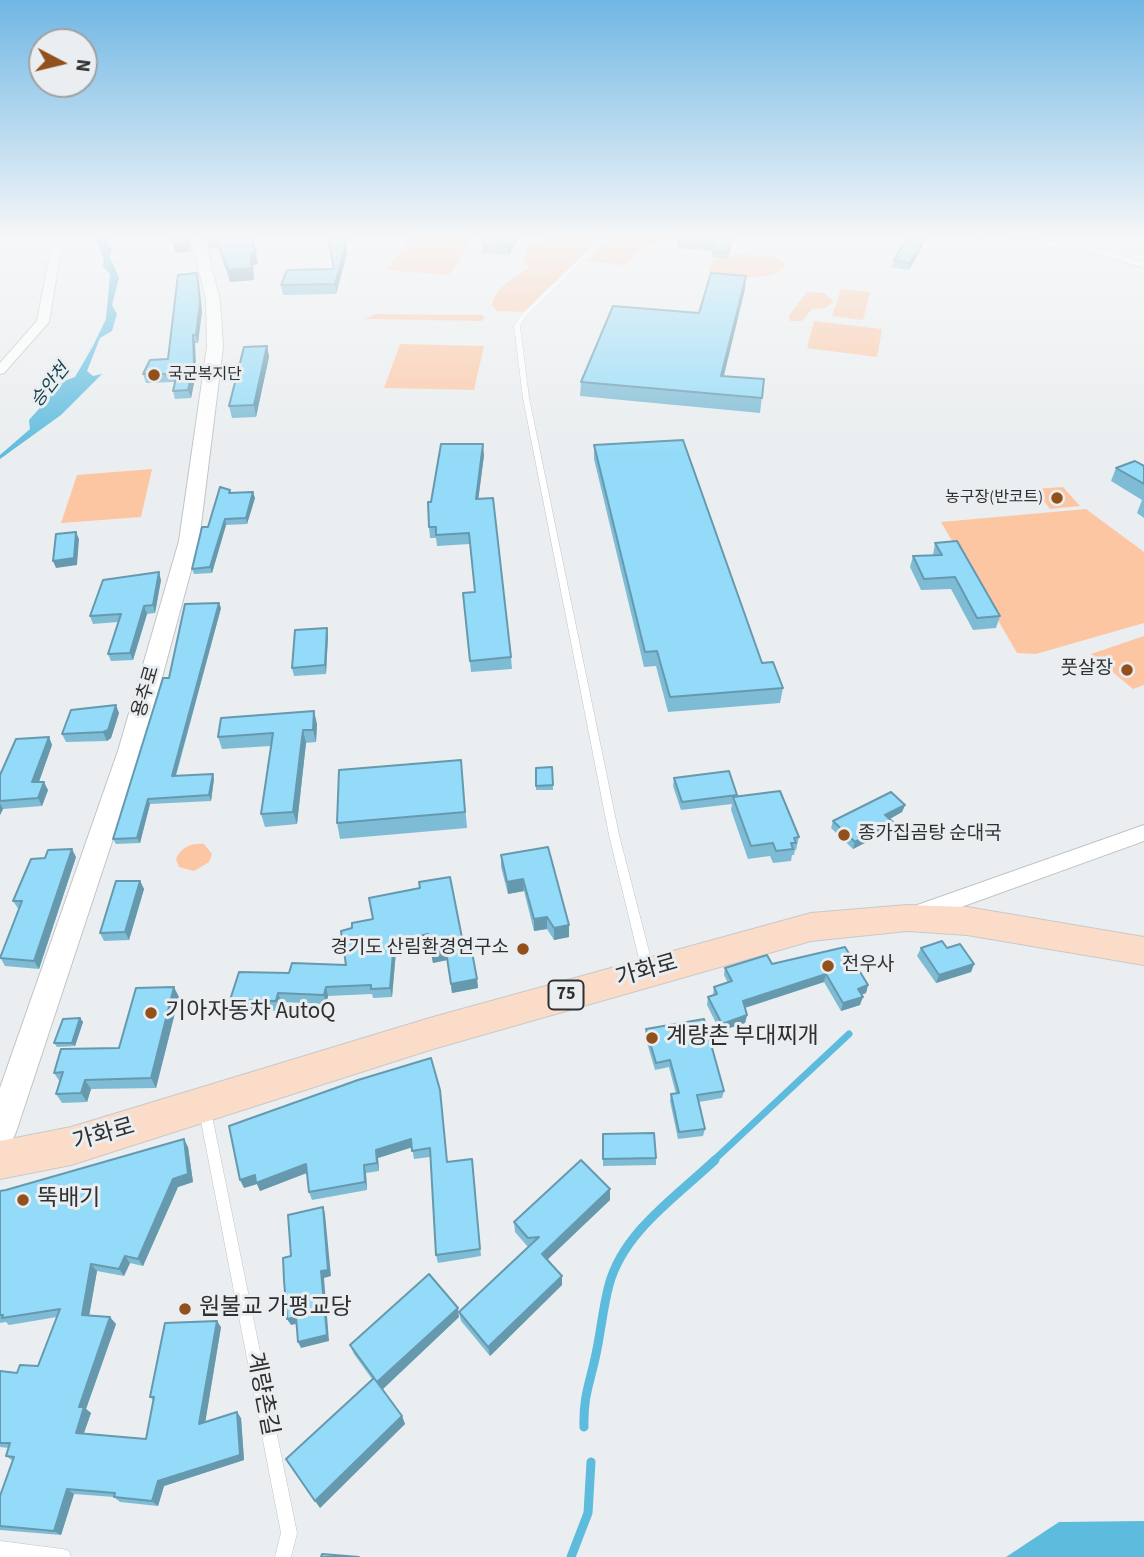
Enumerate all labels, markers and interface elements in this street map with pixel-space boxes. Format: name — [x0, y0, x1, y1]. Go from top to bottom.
north arrow — [28, 28, 98, 98]
text: N — [68, 57, 97, 73]
water label: 승안천 — [27, 360, 75, 412]
place label: 국군복지단 — [168, 365, 242, 385]
marker: 국군복지단 — [146, 367, 162, 383]
place label: 농구장(반코트) — [945, 488, 1043, 508]
marker: 농구장(반코트) — [1049, 490, 1065, 506]
place label: 풋살장 — [1061, 659, 1113, 681]
marker: 풋살장 — [1119, 662, 1135, 678]
street label: 용추로 — [129, 664, 165, 720]
place label: 종가집곰탕 순대국 — [858, 824, 1002, 846]
marker: 종가집곰탕 순대국 — [836, 827, 852, 843]
place label: 경기도 산림환경연구소 — [330, 938, 509, 960]
marker: 경기도 산림환경연구소 — [515, 941, 531, 957]
street label: 가화로 — [613, 950, 681, 994]
place label: 전우사 — [842, 955, 894, 977]
marker: 전우사 — [820, 958, 836, 974]
road number: 75 — [548, 980, 584, 1010]
place label: 기아자동차 AutoQ — [165, 999, 335, 1027]
marker: 기아자동차 AutoQ — [143, 1005, 159, 1021]
place label: 계량촌 부대찌개 — [666, 1024, 819, 1052]
marker: 계량촌 부대찌개 — [644, 1030, 660, 1046]
street label: 가화로 — [70, 1114, 138, 1158]
place label: 뚝배기 — [37, 1186, 100, 1214]
marker: 뚝배기 — [15, 1192, 31, 1208]
place label: 원불교 가평교당 — [199, 1295, 352, 1323]
marker: 원불교 가평교당 — [177, 1301, 193, 1317]
street label: 계량촌길 — [239, 1350, 283, 1438]

